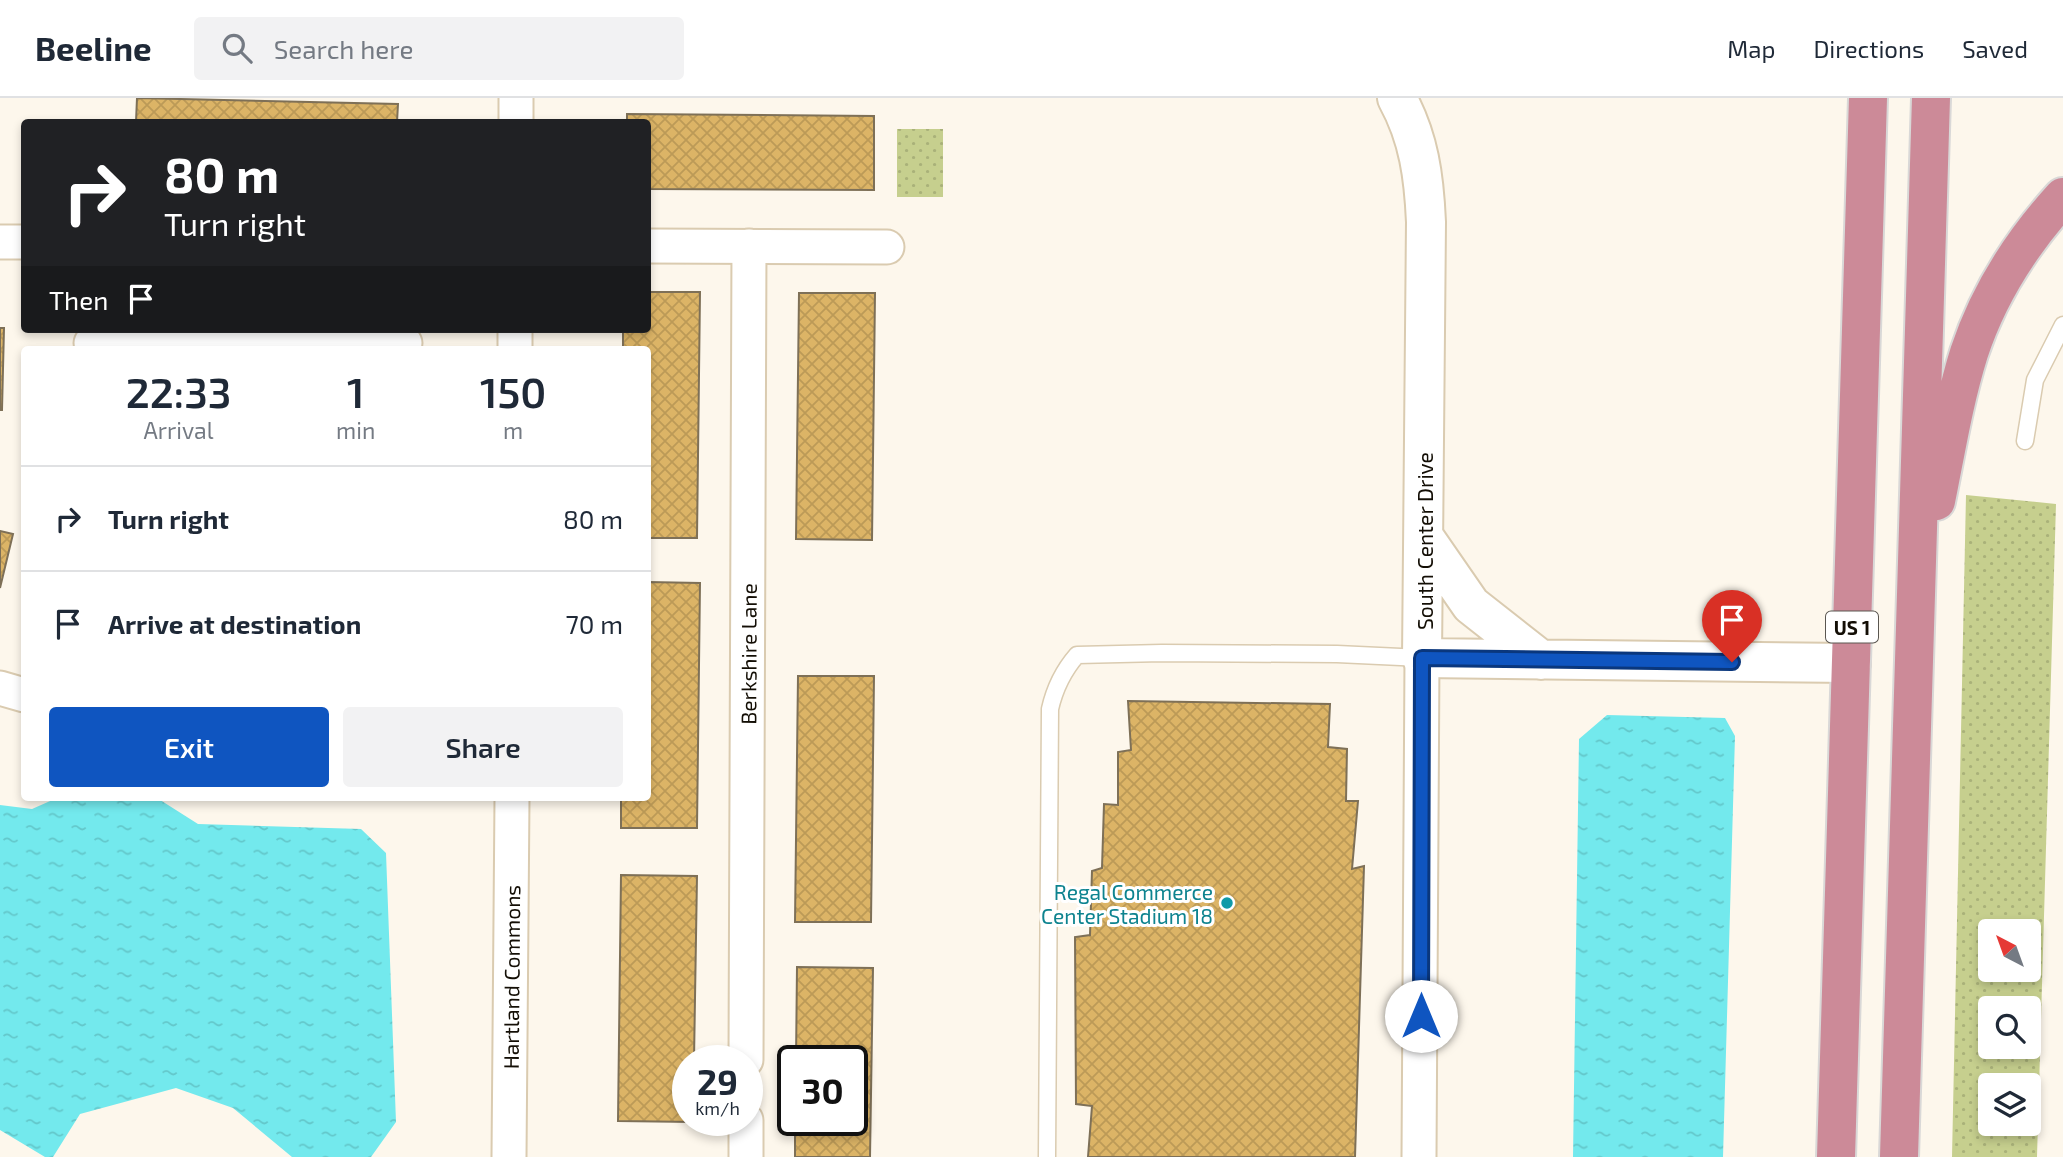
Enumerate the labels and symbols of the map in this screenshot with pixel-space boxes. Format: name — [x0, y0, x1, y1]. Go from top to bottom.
street label: South Center Drive — [1412, 452, 1437, 630]
street label: Berkshire Lane — [735, 583, 760, 725]
pin — [1702, 590, 1762, 662]
road number: US 1 — [1826, 612, 1878, 642]
place label: Regal Commerce Center Stadium 18 — [1041, 879, 1213, 928]
street label: Hartland Commons — [497, 885, 524, 1069]
marker: Regal Commerce Center Stadium 18 — [1219, 895, 1235, 911]
north arrow — [1978, 919, 2040, 982]
position arrow — [1384, 979, 1458, 1053]
speed limit sign: 30 — [777, 1045, 868, 1136]

